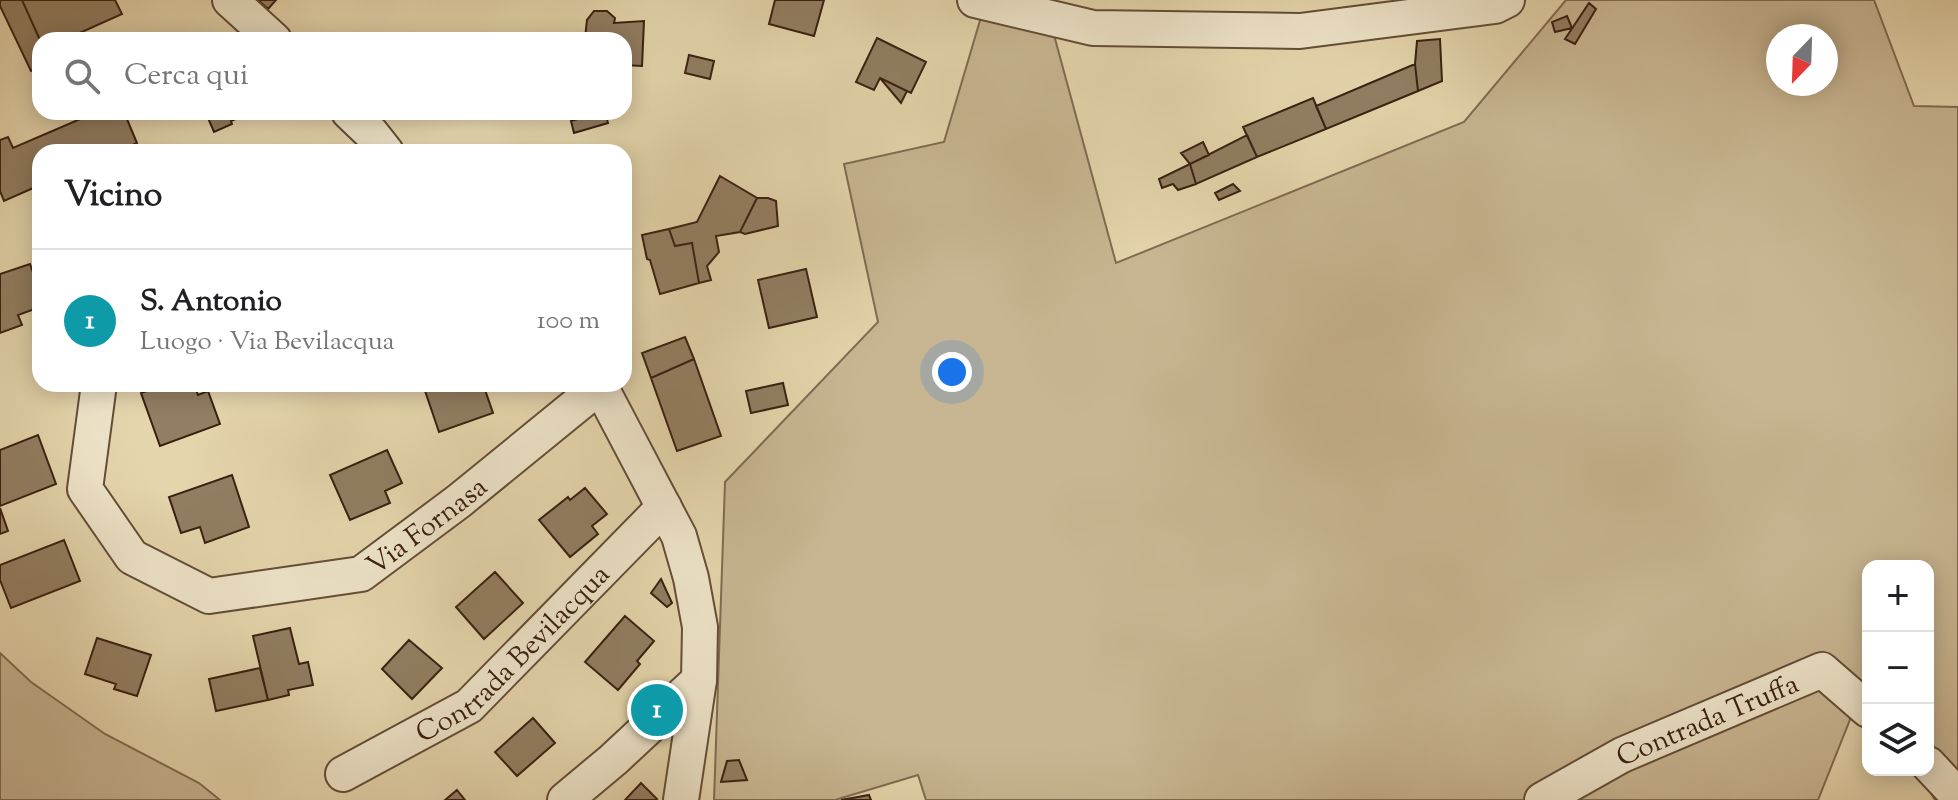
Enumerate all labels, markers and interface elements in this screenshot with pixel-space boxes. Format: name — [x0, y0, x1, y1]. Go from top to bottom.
north arrow — [1766, 24, 1838, 96]
search box — [32, 32, 632, 120]
icon: search — [60, 54, 104, 98]
text: Cerca qui — [124, 55, 249, 98]
text: Vicino — [64, 172, 162, 221]
text: S. Antonio — [140, 281, 282, 324]
text: 1 — [86, 303, 94, 340]
text: 100 m — [537, 303, 600, 340]
text: Luogo · Via Bevilacqua — [140, 324, 395, 361]
your location — [932, 352, 972, 392]
street label: Via Fornasa — [359, 469, 497, 586]
street label: Contrada Bevilacqua — [409, 557, 620, 754]
map controls — [1862, 560, 1934, 776]
button: + — [1862, 560, 1934, 632]
button: − — [1862, 632, 1934, 704]
street label: Contrada Truffa — [1611, 665, 1805, 778]
pin: 1 — [631, 680, 683, 740]
button: layers — [1862, 704, 1934, 776]

